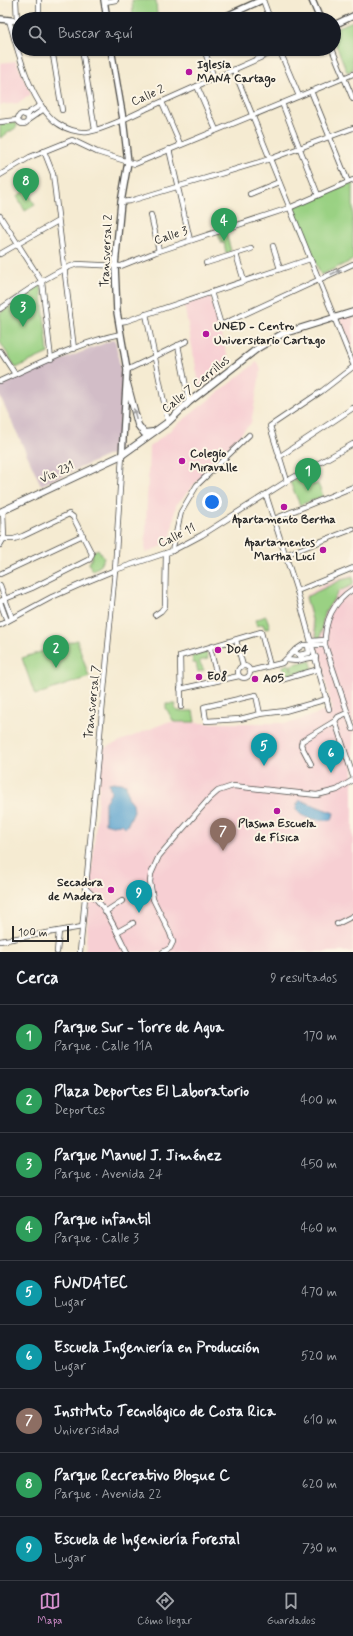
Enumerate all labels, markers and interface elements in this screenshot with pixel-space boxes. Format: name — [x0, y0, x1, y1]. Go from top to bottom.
search box — [12, 12, 341, 56]
icon: search — [26, 23, 48, 45]
text: Buscar aquí — [58, 24, 133, 44]
place label: Iglesia MANA Cartago — [197, 57, 276, 88]
marker: Iglesia MANA Cartago — [184, 67, 194, 77]
street label: Calle 2 — [129, 82, 167, 110]
pin: 8 — [13, 168, 39, 201]
pin: 4 — [211, 208, 237, 241]
street label: Transversal 2 — [97, 214, 117, 288]
street label: Calle 3 — [152, 223, 190, 249]
one-way arrow — [330, 269, 342, 275]
pin: 3 — [10, 294, 36, 327]
place label: UNED - Centro Universitario Cartago — [214, 319, 325, 349]
marker: UNED - Centro Universitario Cartago — [201, 329, 211, 339]
street label: Calle 7 Cerrillos — [159, 353, 233, 417]
one-way arrow — [132, 408, 138, 420]
place label: Colegio Miravalle — [190, 446, 238, 476]
marker: Colegio Miravalle — [177, 456, 187, 466]
street label: Vía 231 — [37, 458, 77, 488]
pin: 1 — [295, 458, 321, 491]
your location — [202, 492, 222, 512]
marker: Apartamento Bertha — [279, 502, 289, 512]
place label: Apartamento Bertha — [232, 512, 336, 528]
street label: Calle 11 — [156, 520, 198, 552]
place label: Apartamentos Martha Luci — [245, 535, 315, 565]
marker: Apartamentos Martha Luci — [318, 545, 328, 555]
pin: 2 — [43, 635, 69, 668]
place label: D04 — [226, 642, 249, 658]
marker: D04 — [213, 645, 223, 655]
street label: Transversal 7 — [81, 664, 105, 740]
place label: E08 — [207, 669, 228, 685]
place label: A05 — [263, 671, 285, 687]
marker: E08 — [194, 672, 204, 682]
marker: A05 — [250, 674, 260, 684]
pin: 5 — [251, 733, 277, 766]
pin: 6 — [318, 740, 344, 773]
marker: Plasma Escuela de Física — [272, 806, 282, 816]
place label: Plasma Escuela de Física — [238, 816, 317, 846]
pin: 7 — [210, 818, 236, 851]
place label: Secadora de Madera — [48, 875, 103, 905]
pin: 9 — [126, 880, 152, 913]
marker: Secadora de Madera — [106, 885, 116, 895]
scale bar — [12, 924, 69, 943]
text: 100 m — [18, 926, 48, 940]
text: Cerca — [16, 967, 59, 989]
text: 9 resultados — [270, 970, 337, 987]
text: Parque Sur - Torre de Agua — [54, 1018, 224, 1038]
text: 1 — [26, 1028, 32, 1045]
text: 170 m — [303, 1028, 337, 1045]
text: Parque · Calle 11A — [54, 1038, 153, 1055]
text: Plaza Deportes El Laboratorio — [54, 1082, 249, 1102]
text: 2 — [26, 1092, 32, 1109]
text: 400 m — [300, 1092, 337, 1109]
text: Deportes — [54, 1102, 105, 1119]
text: Parque Manuel J. Jiménez — [54, 1146, 222, 1166]
text: 3 — [26, 1156, 32, 1173]
text: 450 m — [301, 1156, 337, 1173]
text: Parque · Avenida 24 — [54, 1166, 163, 1183]
text: Parque infantil — [54, 1210, 151, 1230]
text: 4 — [25, 1220, 33, 1237]
text: 460 m — [301, 1220, 337, 1237]
text: Parque · Calle 3 — [54, 1230, 139, 1247]
text: FUNDATEC — [54, 1274, 128, 1294]
text: 5 — [25, 1284, 33, 1301]
text: 470 m — [301, 1284, 337, 1301]
text: Lugar — [54, 1294, 86, 1311]
text: Escuela Ingeniería en Producción — [54, 1338, 259, 1358]
text: 6 — [26, 1348, 32, 1365]
text: 520 m — [301, 1348, 337, 1365]
text: Lugar — [54, 1358, 86, 1375]
text: Instituto Tecnológico de Costa Rica — [54, 1402, 276, 1422]
text: 7 — [25, 1412, 33, 1429]
text: 610 m — [303, 1412, 337, 1429]
text: Universidad — [54, 1422, 119, 1439]
text: Parque Recreativo Bloque C — [54, 1466, 230, 1486]
text: 8 — [25, 1476, 33, 1493]
text: 620 m — [302, 1476, 337, 1493]
text: Parque · Avenida 22 — [54, 1486, 162, 1503]
text: Escuela de Ingeniería Forestal — [54, 1530, 240, 1550]
text: 9 — [26, 1540, 32, 1557]
text: 730 m — [302, 1540, 337, 1557]
text: Lugar — [54, 1550, 86, 1567]
tab: Mapa — [37, 1590, 62, 1628]
tab: Cómo llegar — [137, 1590, 192, 1628]
tab: Guardados — [267, 1590, 316, 1628]

